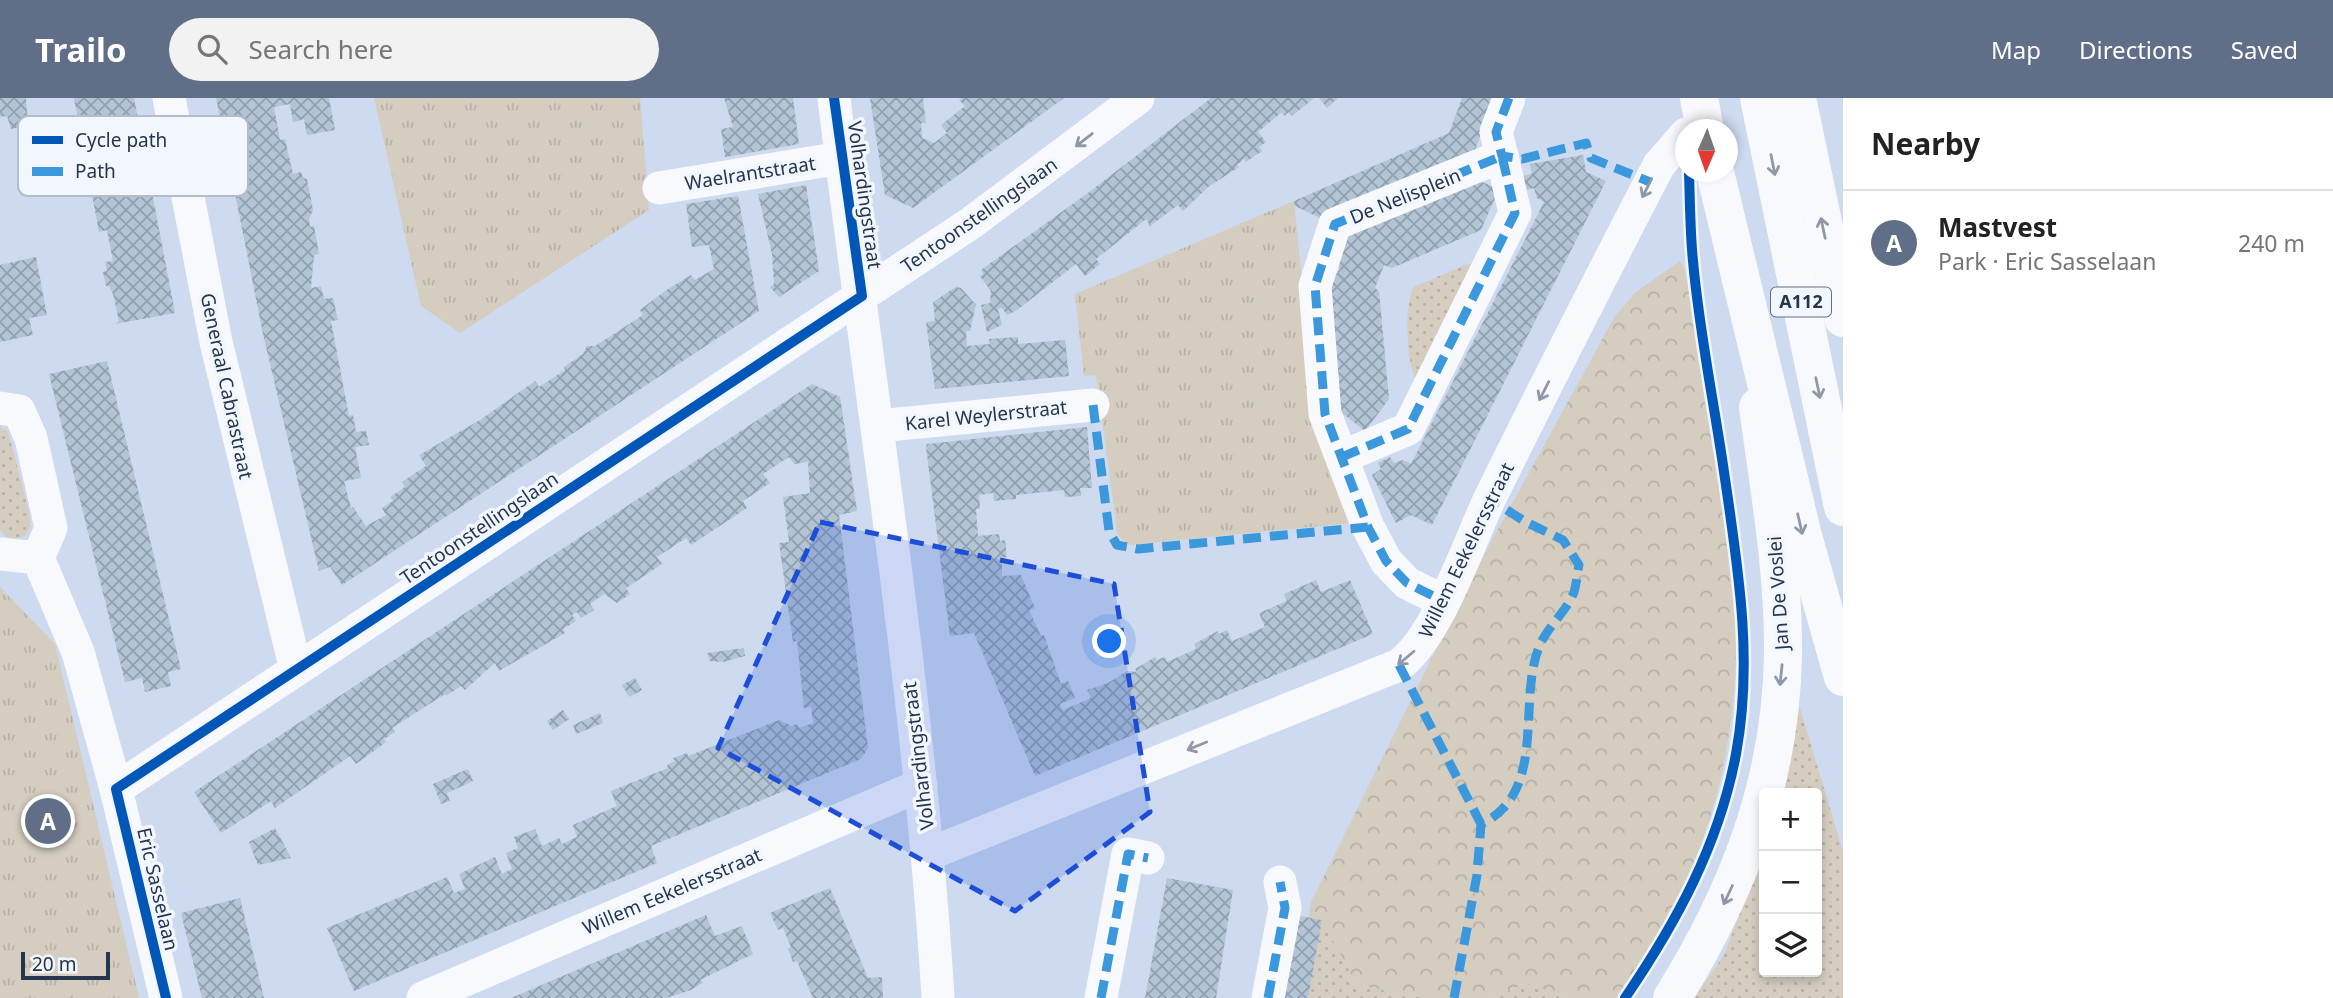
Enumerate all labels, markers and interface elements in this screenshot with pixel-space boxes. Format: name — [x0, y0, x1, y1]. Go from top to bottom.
search box — [169, 18, 659, 81]
text: Trailo — [35, 27, 127, 72]
icon: search — [193, 30, 231, 68]
text: Search here — [249, 31, 393, 67]
text: Map — [1991, 33, 2041, 66]
text: Directions — [2079, 33, 2193, 66]
text: Saved — [2231, 33, 2298, 66]
legend — [18, 116, 248, 196]
street label: Volhardingstraat — [842, 119, 888, 271]
north arrow — [1675, 119, 1738, 182]
text: Nearby — [1871, 123, 1980, 164]
text: Cycle path — [75, 127, 167, 153]
one-way arrow — [1076, 133, 1094, 148]
street label: Waelrantstraat — [683, 150, 817, 196]
street label: Tentoonstellingslaan — [896, 151, 1062, 279]
one-way arrow — [1766, 153, 1780, 176]
text: Path — [75, 158, 116, 184]
street label: De Nelisplein — [1346, 162, 1464, 230]
one-way arrow — [1639, 177, 1653, 198]
text: Mastvest — [1938, 209, 2057, 245]
one-way arrow — [1816, 217, 1830, 240]
text: A — [1886, 227, 1902, 259]
text: 240 m — [2238, 227, 2305, 259]
text: Park · Eric Sasselaan — [1938, 245, 2156, 277]
road number: A112 — [1771, 288, 1831, 316]
street label: Generaal Cabrastraat — [195, 291, 259, 482]
one-way arrow — [1812, 376, 1826, 399]
one-way arrow — [1537, 381, 1551, 401]
street label: Karel Weylerstraat — [904, 394, 1068, 436]
street label: Willem Eekelersstraat — [1412, 458, 1520, 642]
street label: Tentoonstellingslaan — [395, 465, 563, 591]
one-way arrow — [1794, 512, 1807, 535]
street label: Jan De Voslei — [1761, 535, 1795, 653]
your location — [1092, 624, 1126, 658]
one-way arrow — [1398, 650, 1416, 665]
one-way arrow — [1774, 663, 1787, 686]
street label: Volhardingstraat — [896, 680, 940, 831]
one-way arrow — [1187, 740, 1209, 753]
map controls — [1759, 788, 1822, 977]
button: + — [1759, 788, 1822, 851]
pin: A — [25, 795, 71, 847]
street label: Eric Sasselaan — [131, 825, 185, 953]
street label: Willem Eekelersstraat — [578, 841, 766, 941]
button: − — [1759, 851, 1822, 914]
one-way arrow — [1721, 884, 1735, 905]
button: layers — [1759, 914, 1822, 977]
scale bar — [21, 949, 110, 981]
text: 20 m — [32, 951, 76, 977]

